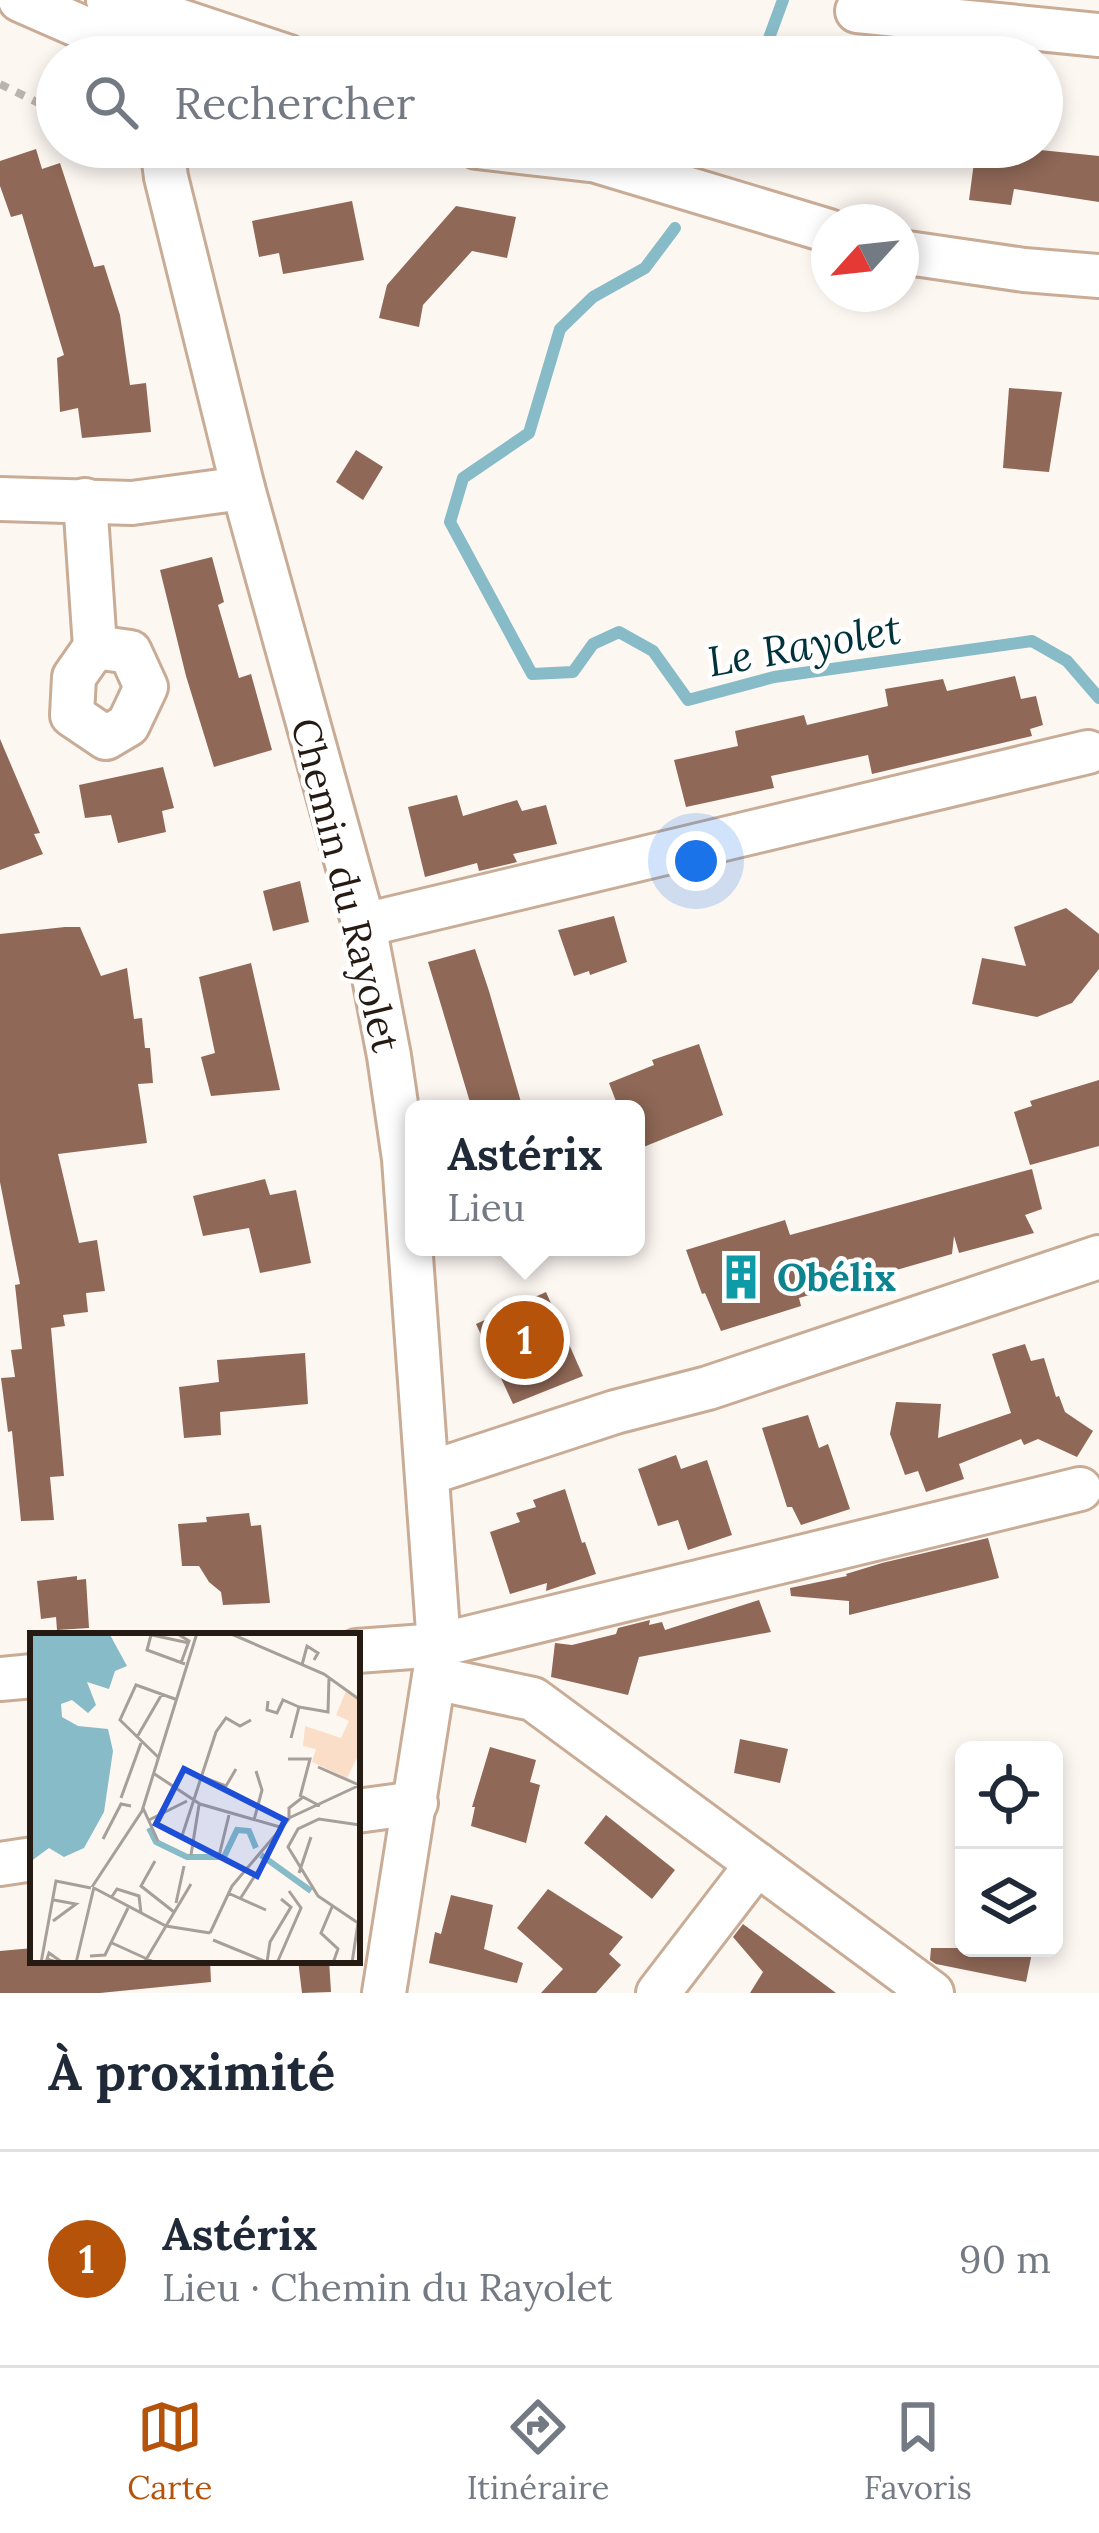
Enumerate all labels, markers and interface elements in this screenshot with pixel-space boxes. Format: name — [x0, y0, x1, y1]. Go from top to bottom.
search box — [36, 36, 1063, 168]
icon: search — [78, 69, 144, 135]
text: Rechercher — [174, 74, 415, 131]
north arrow — [811, 204, 919, 312]
water label: Le Rayolet — [703, 601, 906, 689]
street label: Chemin du Rayolet — [280, 713, 412, 1057]
your location — [666, 831, 726, 891]
popup — [405, 1100, 645, 1256]
text: Astérix — [447, 1125, 603, 1182]
text: Lieu — [447, 1182, 525, 1232]
building icon: Obélix — [716, 1252, 766, 1302]
place label: Obélix — [777, 1252, 896, 1302]
pin: 1 — [486, 1295, 564, 1385]
inset map — [30, 1633, 360, 1963]
map controls — [955, 1741, 1063, 1957]
button: locate — [955, 1741, 1063, 1849]
button: layers — [955, 1849, 1063, 1957]
text: À proximité — [48, 2039, 335, 2104]
text: Astérix — [162, 2205, 317, 2262]
text: 1 — [79, 2234, 95, 2284]
text: 90 m — [959, 2234, 1051, 2284]
text: Lieu · Chemin du Rayolet — [162, 2262, 612, 2312]
tab: Carte — [127, 2394, 212, 2508]
tab: Itinéraire — [467, 2394, 609, 2508]
tab: Favoris — [864, 2394, 972, 2508]

